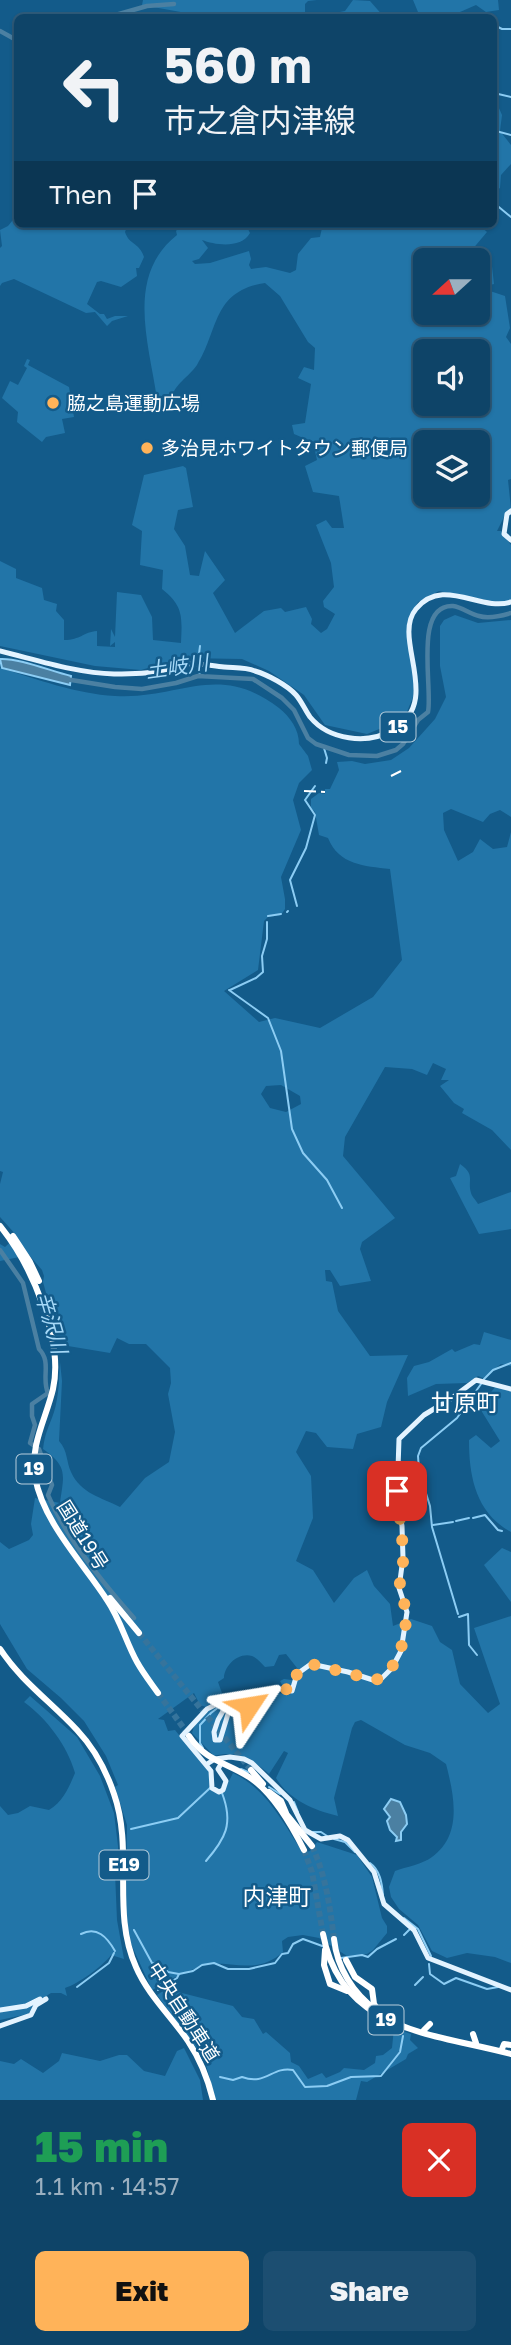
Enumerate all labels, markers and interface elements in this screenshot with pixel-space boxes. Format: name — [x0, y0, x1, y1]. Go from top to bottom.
text: 560 m — [164, 35, 312, 94]
icon: left — [49, 42, 140, 133]
text: 市之倉内津線 — [164, 101, 356, 139]
icon: arrive — [126, 175, 164, 213]
text: Then — [49, 179, 112, 210]
north arrow — [413, 248, 490, 326]
map controls — [413, 248, 490, 507]
button: sound — [413, 339, 490, 416]
place label: 脇之島運動広場 — [67, 391, 200, 414]
marker: 脇之島運動広場 — [45, 395, 61, 411]
button: layers — [413, 430, 490, 507]
place label: 多治見ホワイトタウン郵便局 — [161, 436, 408, 459]
marker: 多治見ホワイトタウン郵便局 — [139, 440, 155, 456]
water label: 土岐川 — [144, 648, 212, 683]
road number: 15 — [380, 712, 416, 742]
water label: 辛沢川 — [31, 1289, 74, 1359]
district label: 廿原町 — [431, 1388, 500, 1416]
road number: 19 — [16, 1454, 52, 1484]
pin — [367, 1461, 427, 1521]
icon: arrive — [378, 1472, 416, 1510]
street label: 国道19号 — [53, 1496, 114, 1574]
position arrow — [212, 1669, 286, 1743]
road number: E19 — [100, 1851, 148, 1880]
district label: 内津町 — [243, 1882, 312, 1910]
street label: 中央自動車道 — [144, 1958, 225, 2066]
road number: 19 — [368, 2006, 404, 2034]
text: 15 min — [35, 2121, 168, 2171]
button: close — [402, 2123, 476, 2197]
text: 1.1 km · 14:57 — [35, 2172, 179, 2200]
button: Exit — [35, 2251, 249, 2331]
button: Share — [263, 2251, 476, 2331]

